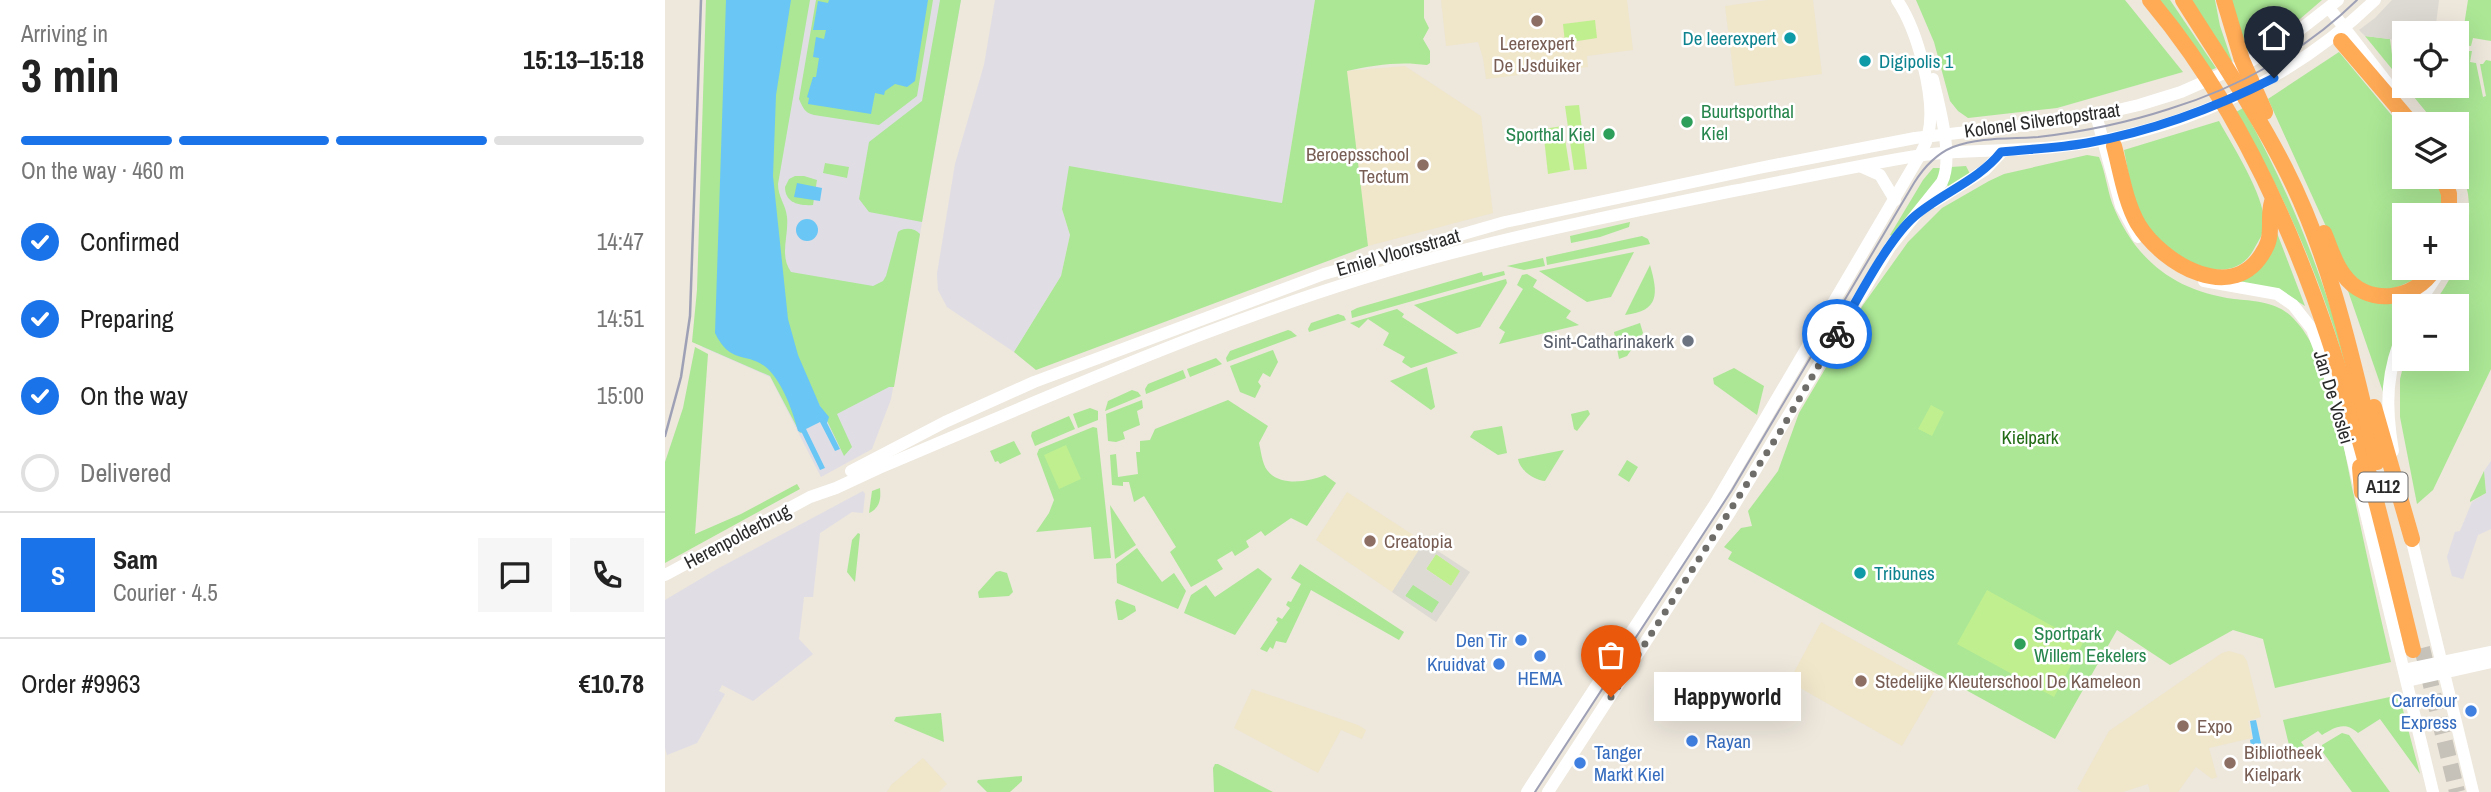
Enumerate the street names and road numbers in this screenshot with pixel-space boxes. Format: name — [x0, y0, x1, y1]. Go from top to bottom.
street label: Kolonel Silvertopstraat — [1963, 96, 2122, 144]
street label: Emiel Vloorsstraat — [1333, 222, 1463, 282]
street label: Jan De Voslei — [2308, 347, 2360, 447]
road number: A112 — [2359, 472, 2407, 502]
street label: Herenpolderbrug — [679, 497, 795, 575]

